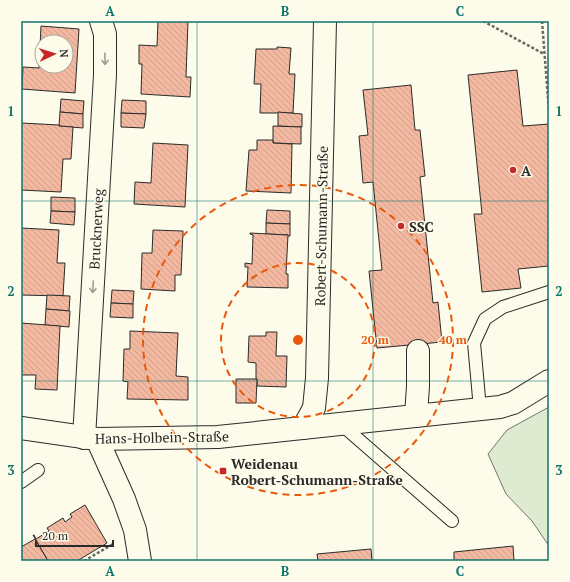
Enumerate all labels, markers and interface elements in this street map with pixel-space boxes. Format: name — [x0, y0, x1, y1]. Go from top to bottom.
text: A — [105, 2, 115, 20]
text: B — [281, 2, 289, 20]
text: C — [456, 2, 464, 20]
north arrow — [34, 34, 74, 74]
text: N — [57, 49, 71, 59]
one-way arrow — [101, 52, 109, 65]
text: 1 — [7, 102, 15, 120]
text: 1 — [555, 102, 563, 120]
street label: Robert-Schumann-Straße — [310, 146, 332, 306]
place label: A — [521, 161, 532, 180]
marker: A — [508, 165, 518, 175]
street label: Brucknerweg — [84, 187, 108, 270]
place label: SSC — [409, 217, 434, 236]
marker: SSC — [396, 221, 406, 231]
one-way arrow — [90, 280, 97, 293]
text: 2 — [7, 282, 15, 300]
text: 2 — [555, 282, 563, 300]
text: 20 m — [361, 332, 389, 347]
text: 40 m — [439, 332, 467, 347]
centre of rings — [291, 333, 305, 347]
street label: Hans-Holbein-Straße — [95, 426, 229, 448]
place label: Weidenau Robert-Schumann-Straße — [231, 454, 403, 489]
text: 3 — [7, 461, 15, 479]
text: 3 — [555, 461, 563, 479]
marker: Weidenau Robert-Schumann-Straße — [218, 466, 228, 476]
scale bar — [36, 522, 113, 548]
text: 20 m — [42, 528, 69, 543]
text: A — [105, 562, 115, 580]
text: B — [281, 562, 289, 580]
text: C — [456, 562, 464, 580]

